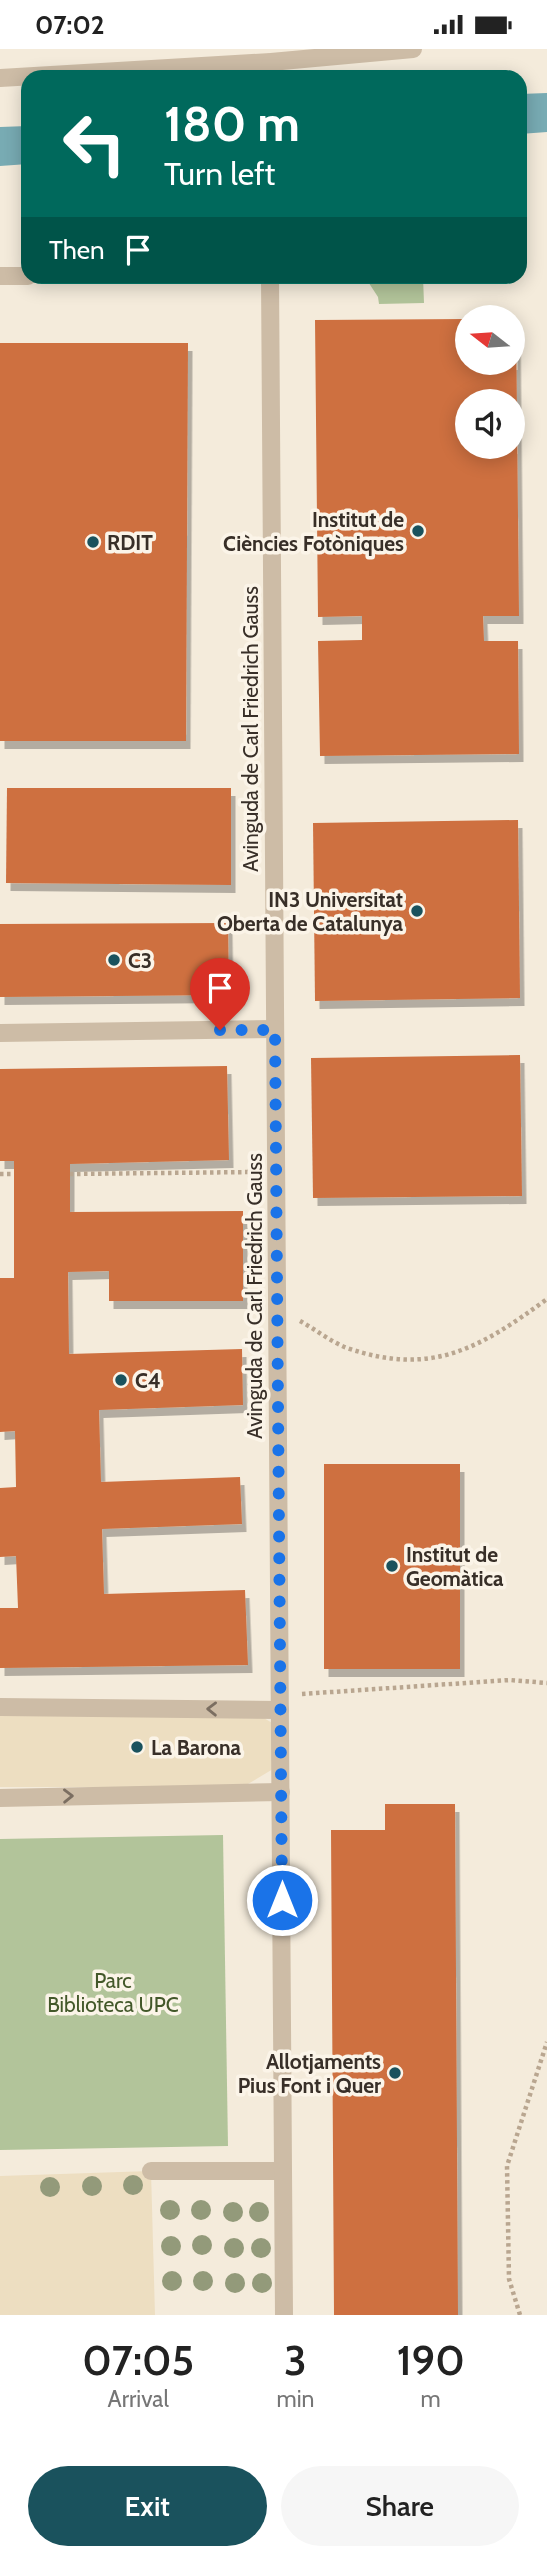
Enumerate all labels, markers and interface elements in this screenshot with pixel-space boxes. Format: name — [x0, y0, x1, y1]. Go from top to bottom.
text: 07:02 — [35, 9, 105, 41]
text: 180 m — [164, 94, 300, 153]
icon: left — [49, 98, 140, 189]
text: Turn left — [164, 154, 275, 193]
icon: arrive — [119, 231, 157, 269]
text: Then — [49, 234, 105, 266]
north arrow — [455, 305, 525, 375]
map controls — [455, 305, 525, 459]
button: sound — [455, 389, 525, 459]
place label: Institut de Ciències Fotòniques — [223, 507, 404, 556]
marker: Institut de Ciències Fotòniques — [410, 523, 426, 539]
place label: RDIT — [107, 530, 153, 555]
marker: RDIT — [85, 534, 101, 550]
street label: Avinguda de Carl Friedrich Gauss — [238, 586, 263, 872]
place label: IN3 Universitat Oberta de Catalunya — [217, 887, 404, 936]
marker: IN3 Universitat Oberta de Catalunya — [409, 903, 425, 919]
place label: C3 — [128, 948, 152, 973]
marker: C3 — [106, 952, 122, 968]
pin — [190, 958, 250, 1030]
icon: arrive — [201, 969, 239, 1007]
street label: Avinguda de Carl Friedrich Gauss — [242, 1153, 267, 1439]
place label: C4 — [135, 1368, 161, 1393]
marker: C4 — [113, 1372, 129, 1388]
place label: Institut de Geomàtica — [406, 1542, 504, 1591]
marker: Institut de Geomàtica — [384, 1558, 400, 1574]
one-way arrow — [206, 1701, 216, 1717]
place label: La Barona — [151, 1735, 242, 1760]
marker: La Barona — [129, 1739, 145, 1755]
one-way arrow — [63, 1789, 74, 1804]
position arrow — [245, 1863, 319, 1937]
park label: Parc Biblioteca UPC — [47, 1968, 179, 2017]
place label: Allotjaments Pius Font i Quer — [238, 2049, 381, 2098]
marker: Allotjaments Pius Font i Quer — [387, 2065, 403, 2081]
text: 07:05 — [82, 2334, 194, 2386]
text: 3 — [284, 2334, 307, 2386]
text: 190 — [397, 2334, 465, 2386]
text: Arrival — [108, 2385, 169, 2413]
text: min — [276, 2385, 314, 2413]
text: m — [421, 2385, 441, 2413]
button: Exit — [28, 2466, 267, 2546]
button: Share — [281, 2466, 519, 2546]

